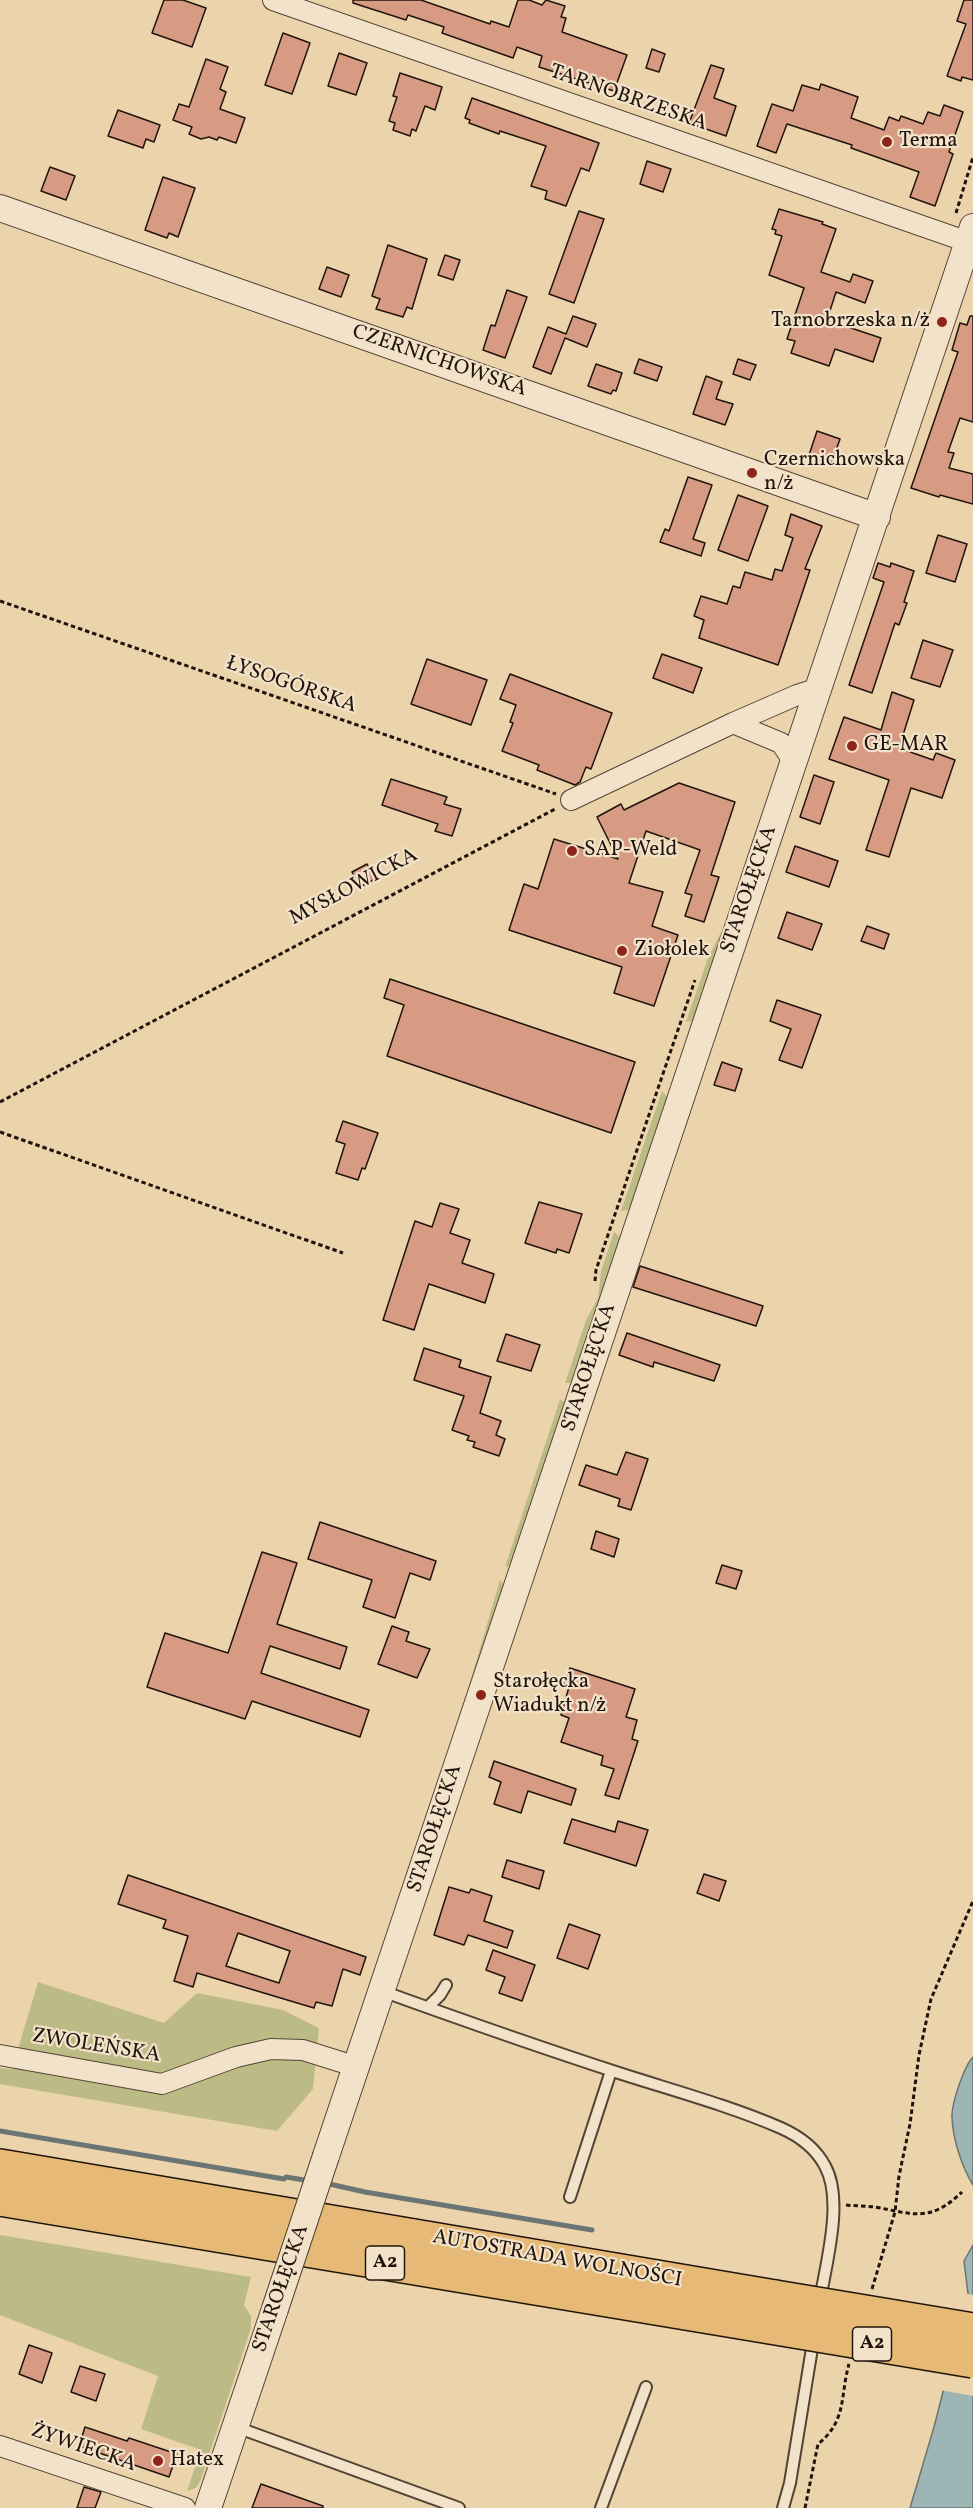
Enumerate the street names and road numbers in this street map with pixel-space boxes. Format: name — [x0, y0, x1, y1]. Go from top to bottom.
street label: TARNOBRZESKA — [546, 60, 710, 138]
street label: CZERNICHOWSKA — [348, 320, 530, 404]
street label: ŁYSOGÓRSKA — [222, 652, 360, 720]
street label: STAROŁĘCKA — [716, 823, 784, 957]
street label: MYSŁOWICKA — [286, 844, 422, 932]
street label: STAROŁĘCKA — [557, 1301, 623, 1435]
street label: STAROŁĘCKA — [403, 1762, 469, 1896]
street label: ZWOLEŃSKA — [30, 2024, 162, 2070]
street label: STAROŁĘCKA — [248, 2222, 316, 2356]
street label: AUTOSTRADA WOLNOŚCI — [430, 2226, 684, 2294]
road number: A2 — [366, 2246, 404, 2280]
road number: A2 — [852, 2327, 892, 2361]
street label: ŻYWIECKA — [27, 2419, 139, 2479]

